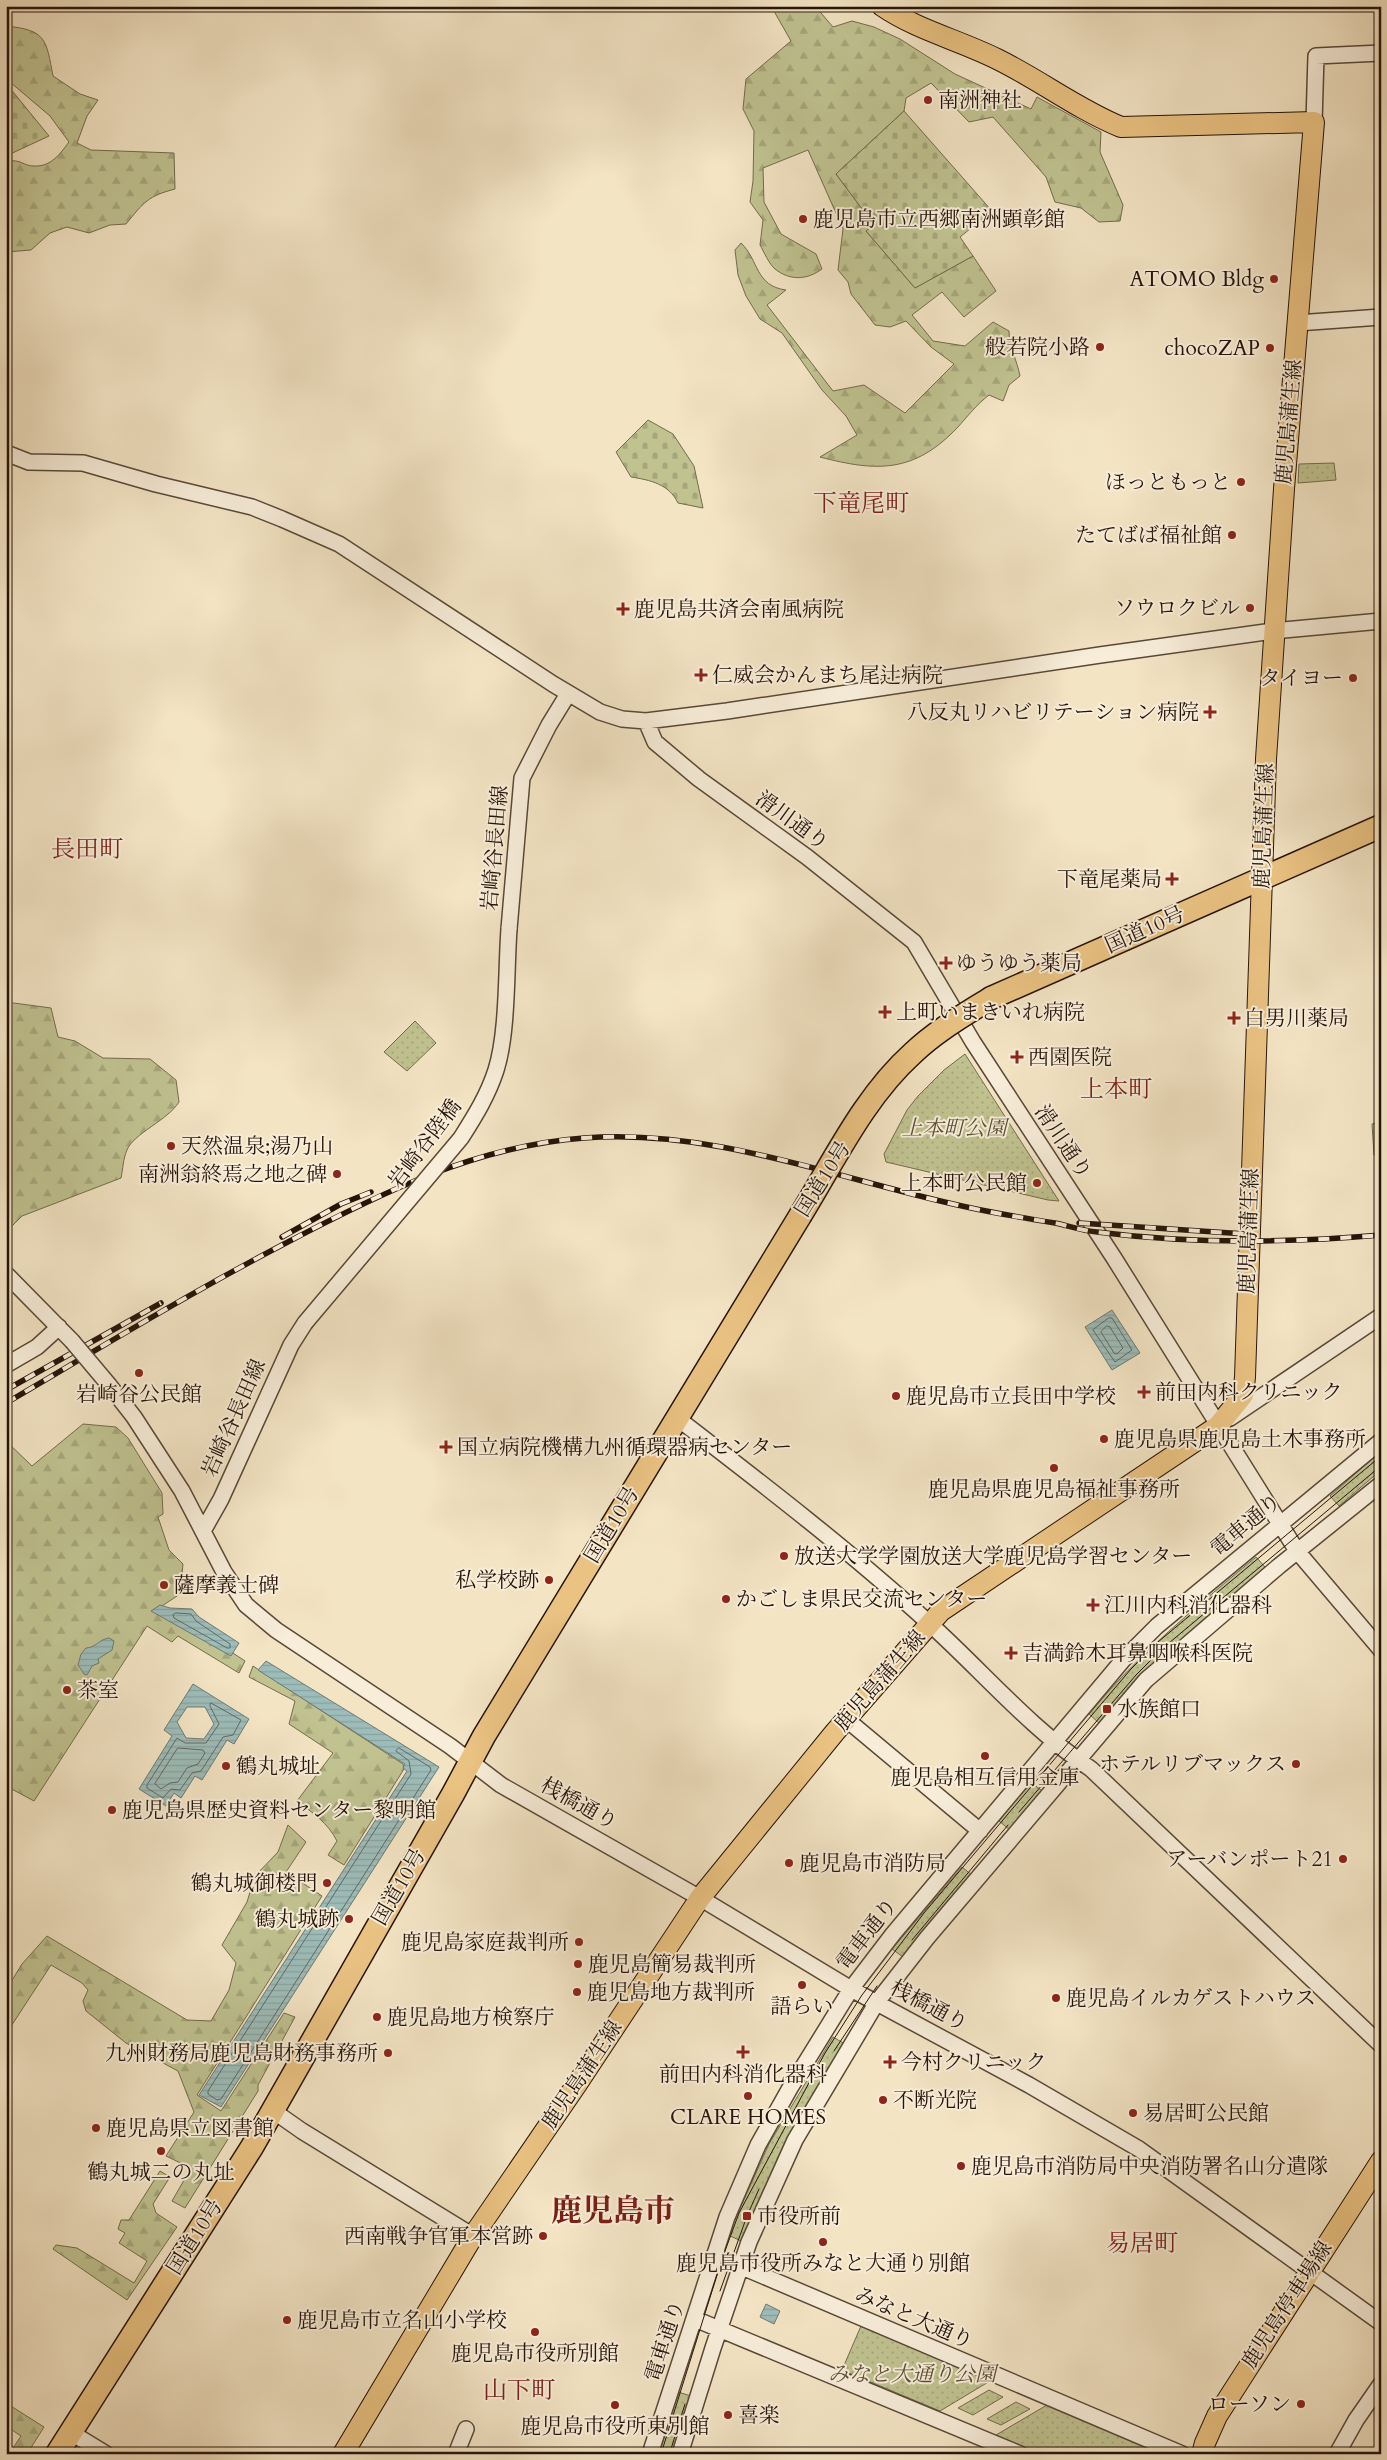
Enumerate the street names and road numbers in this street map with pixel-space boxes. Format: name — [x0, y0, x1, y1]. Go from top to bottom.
street label: 鹿児島蒲生線 — [1269, 358, 1309, 486]
street label: 鹿児島蒲生線 — [1247, 763, 1281, 889]
street label: 岩崎谷長田線 — [475, 784, 515, 912]
street label: 滑川通り — [749, 785, 835, 857]
street label: 国道10号 — [1100, 900, 1190, 960]
street label: 岩崎谷陸橋 — [382, 1093, 468, 1195]
street label: 滑川通り — [1027, 1099, 1099, 1185]
street label: 国道10号 — [788, 1135, 858, 1223]
street label: 鹿児島蒲生線 — [1232, 1168, 1266, 1294]
street label: 岩崎谷長田線 — [195, 1355, 273, 1481]
street label: 国道10号 — [578, 1481, 646, 1569]
street label: 電車通り — [1205, 1487, 1287, 1563]
street label: 鹿児島蒲生線 — [828, 1624, 932, 1738]
street label: 桟橋通り — [535, 1771, 623, 1837]
street label: 国道10号 — [365, 1843, 433, 1931]
street label: 電車通り — [830, 1892, 904, 1976]
street label: 桟橋通り — [885, 1973, 973, 2039]
street label: 鹿児島蒲生線 — [535, 2015, 629, 2135]
street label: 国道10号 — [160, 2193, 230, 2281]
street label: 鹿児島停車場線 — [1235, 2235, 1339, 2375]
street label: みなと大通り — [850, 2280, 978, 2356]
street label: 電車通り — [638, 2297, 692, 2385]

